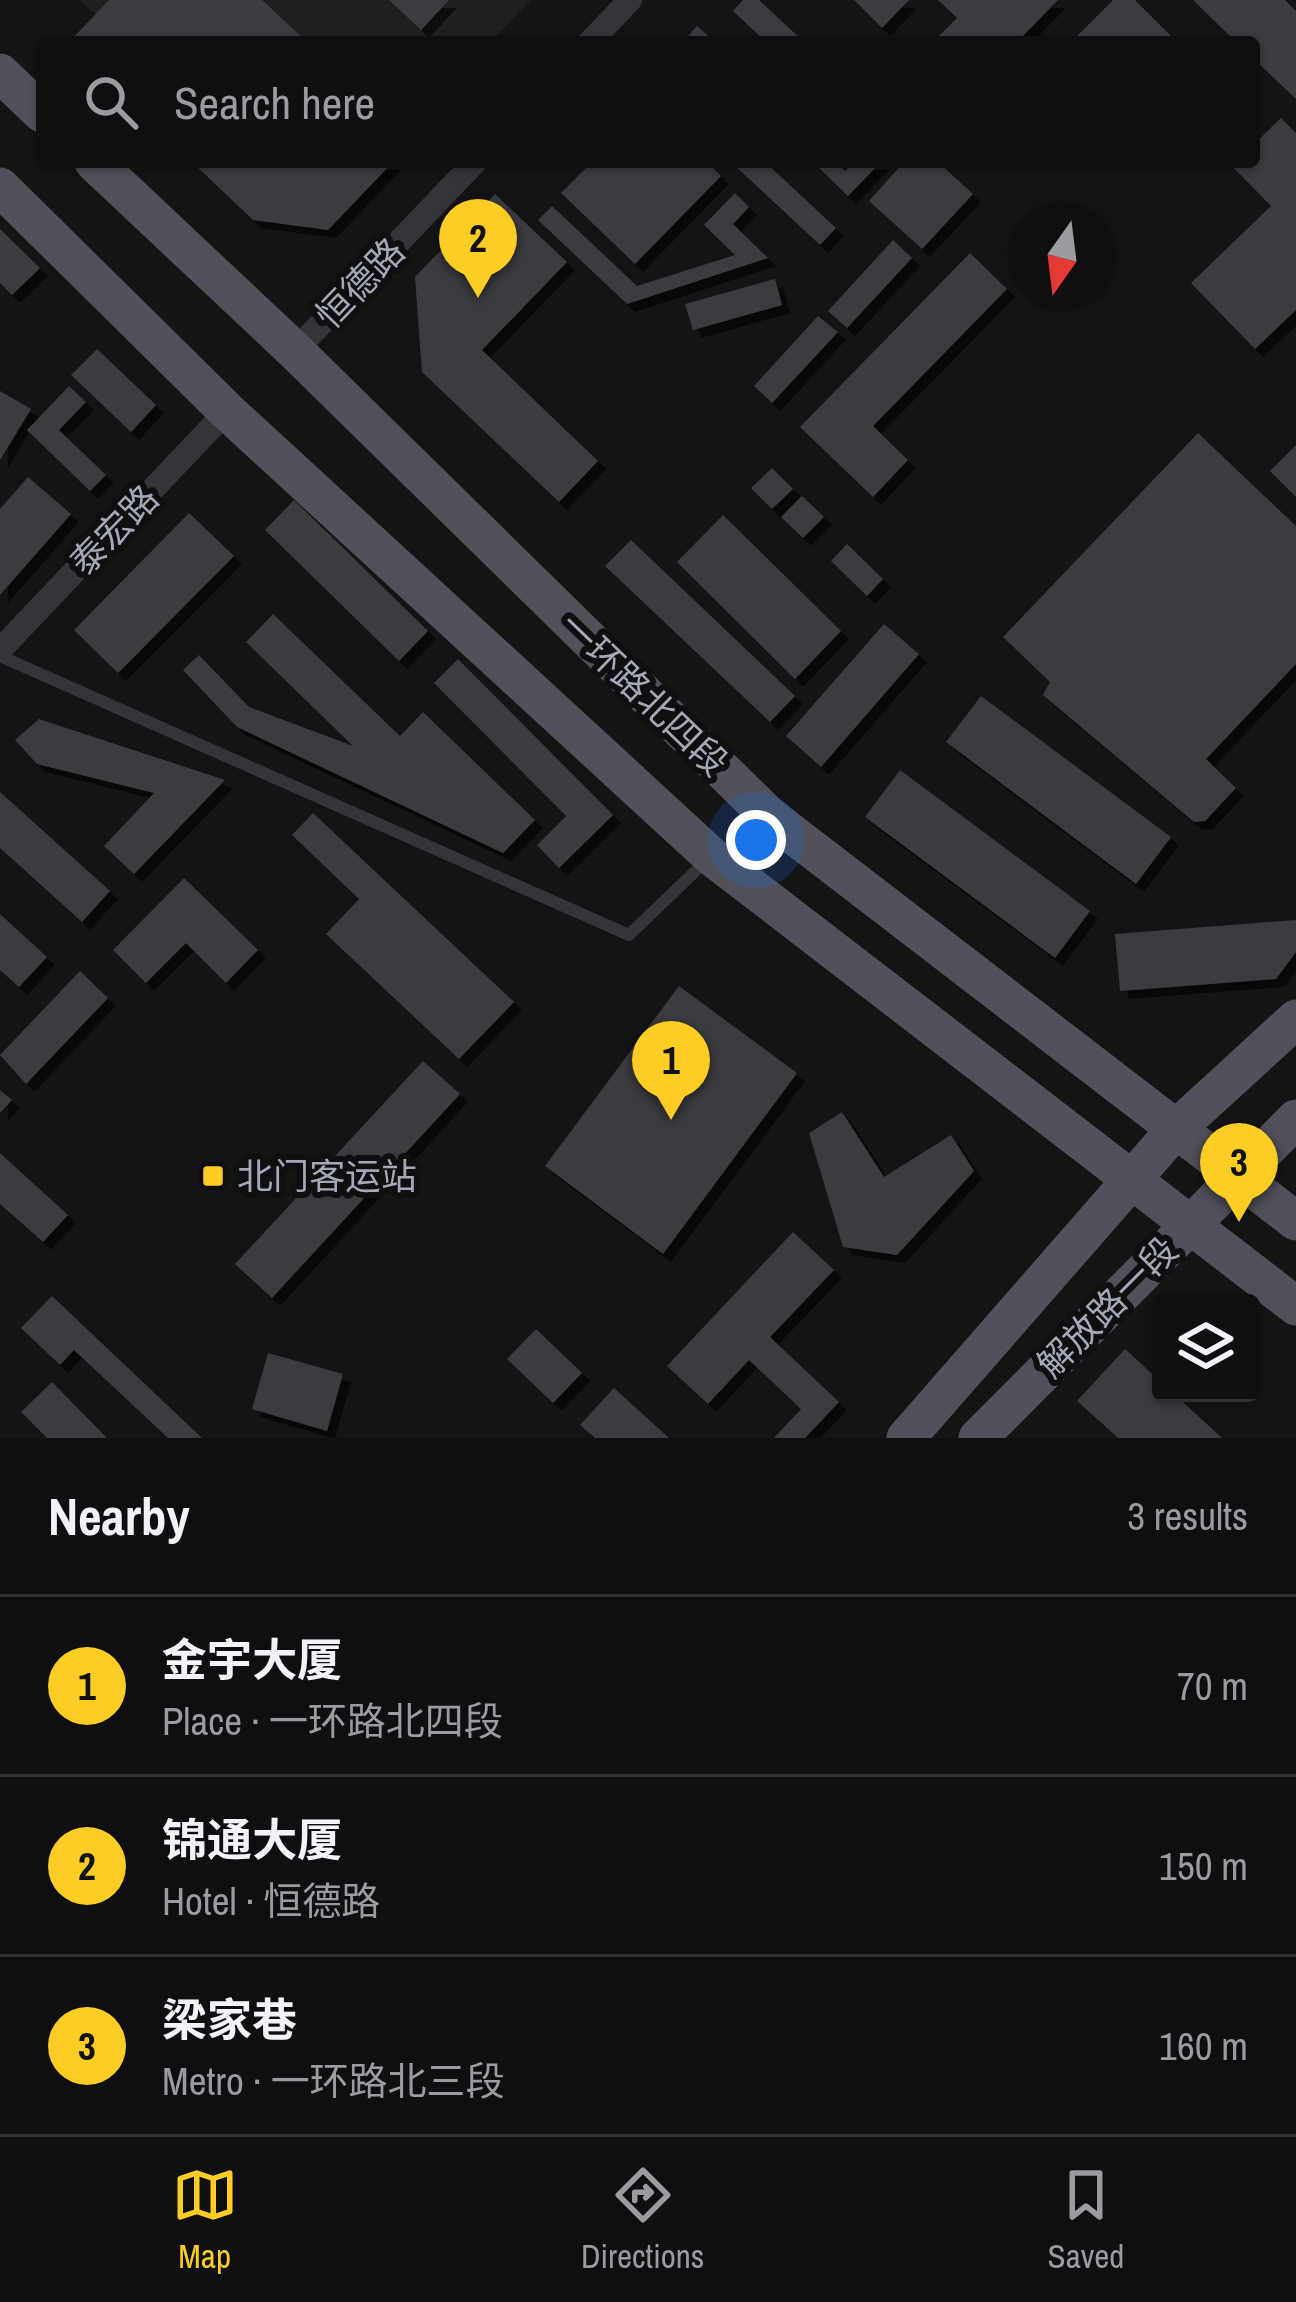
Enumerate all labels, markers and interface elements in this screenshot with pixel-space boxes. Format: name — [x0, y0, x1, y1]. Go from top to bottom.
search box — [36, 36, 1260, 168]
icon: search — [78, 69, 144, 135]
text: Search here — [174, 72, 375, 133]
pin: 2 — [439, 199, 517, 298]
north arrow — [1008, 204, 1116, 312]
street label: 恒德路 — [305, 227, 415, 339]
street label: 泰宏路 — [59, 474, 169, 586]
street label: 一环路北四段 — [550, 602, 738, 786]
your location — [726, 810, 786, 870]
pin: 1 — [632, 1021, 710, 1120]
pin: 3 — [1200, 1123, 1278, 1222]
place label: 北门客运站 — [237, 1152, 417, 1200]
marker: 北门客运站 — [200, 1163, 226, 1189]
street label: 解放路一段 — [1026, 1226, 1188, 1388]
map controls — [1152, 1294, 1260, 1402]
button: layers — [1152, 1294, 1260, 1402]
text: Nearby — [48, 1482, 190, 1551]
text: 3 results — [1127, 1490, 1248, 1542]
text: 金宇大厦 — [162, 1629, 342, 1690]
text: 1 — [78, 1660, 96, 1712]
text: 70 m — [1177, 1660, 1248, 1712]
text: Place · 一环路北四段 — [162, 1695, 503, 1747]
text: 锦通大厦 — [162, 1809, 342, 1870]
text: 2 — [78, 1840, 96, 1892]
text: 150 m — [1159, 1840, 1248, 1892]
text: Hotel · 恒德路 — [162, 1875, 380, 1927]
text: 梁家巷 — [162, 1989, 297, 2050]
text: 3 — [78, 2020, 96, 2072]
text: 160 m — [1159, 2020, 1248, 2072]
text: Metro · 一环路北三段 — [162, 2055, 504, 2107]
tab: Map — [172, 2162, 238, 2278]
tab: Directions — [581, 2162, 704, 2278]
tab: Saved — [1048, 2162, 1124, 2278]

